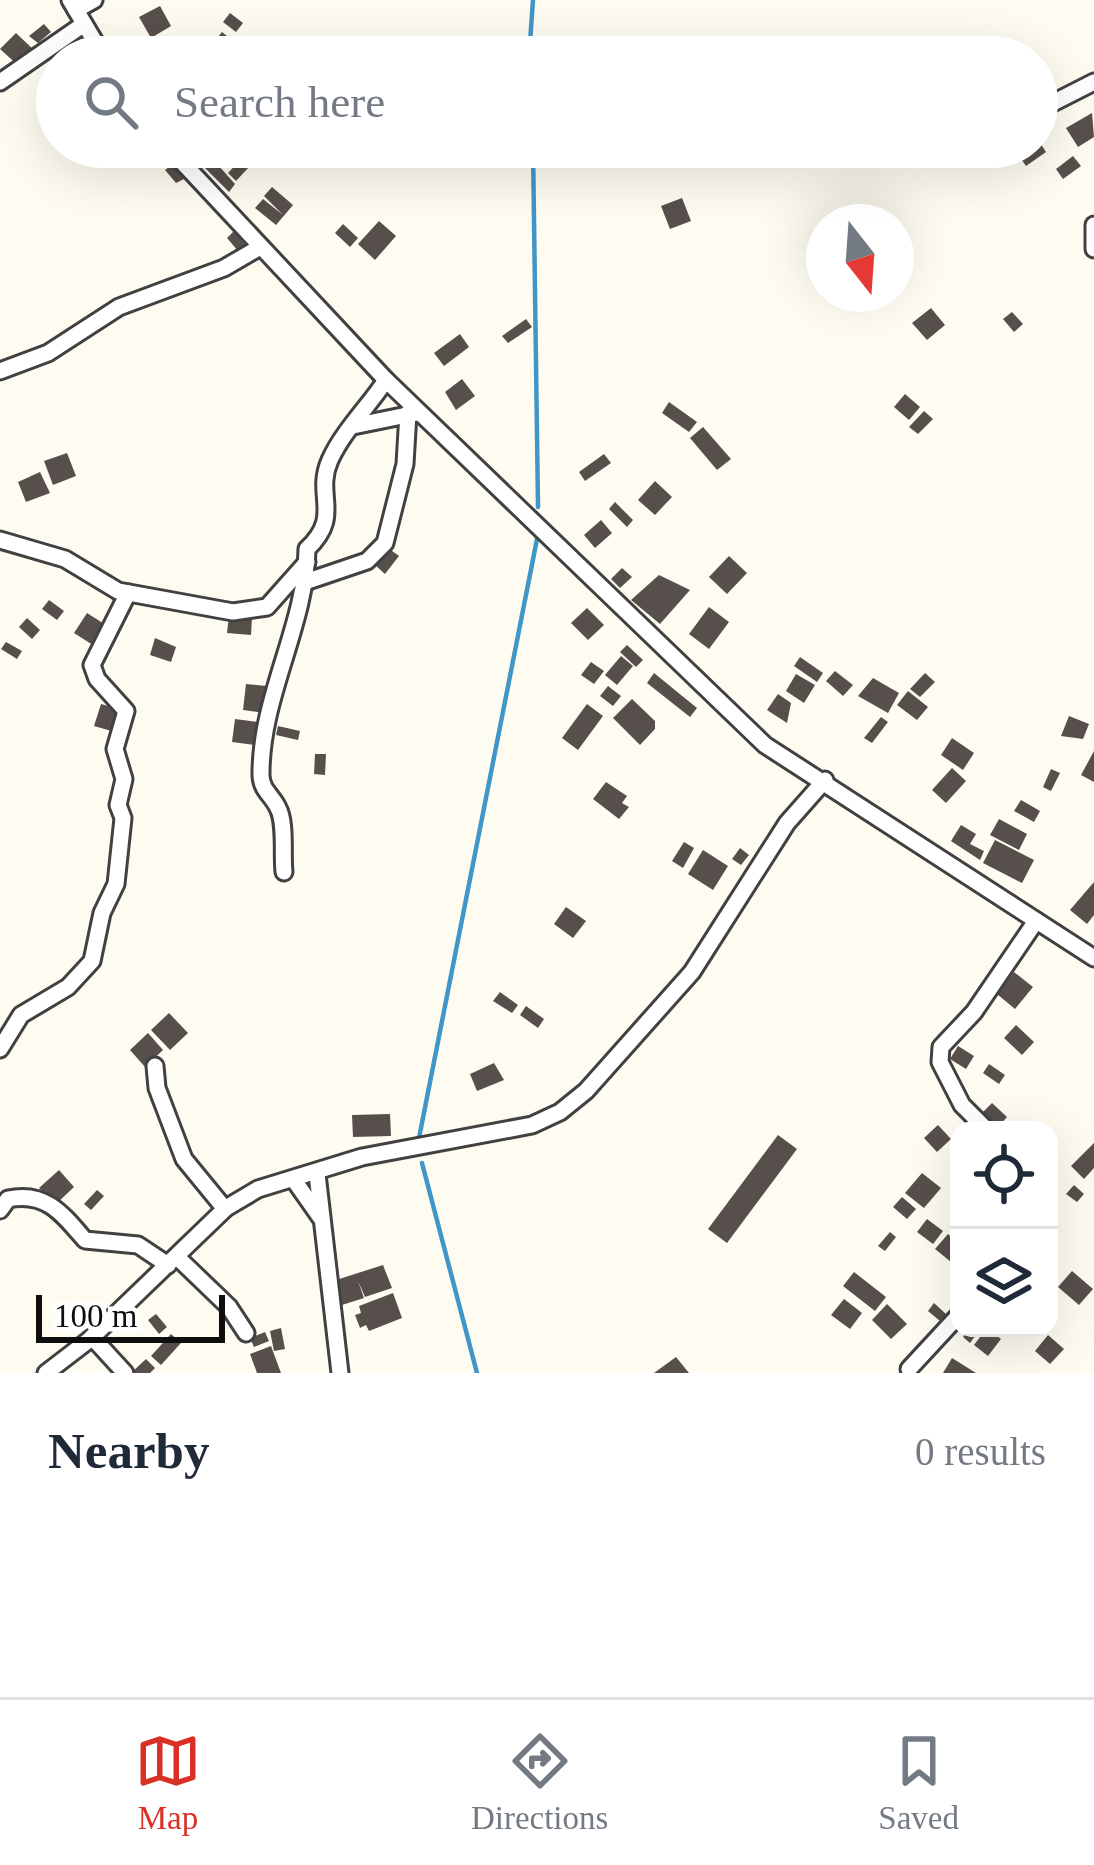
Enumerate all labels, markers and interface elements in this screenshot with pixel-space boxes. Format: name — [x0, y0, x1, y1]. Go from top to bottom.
search box — [36, 36, 1058, 168]
icon: search — [78, 69, 144, 135]
text: Search here — [174, 77, 385, 127]
north arrow — [806, 204, 914, 312]
map controls — [950, 1121, 1058, 1337]
button: locate — [950, 1121, 1058, 1229]
button: layers — [950, 1229, 1058, 1337]
scale bar — [36, 1289, 225, 1342]
text: 100 m — [54, 1298, 137, 1334]
text: Nearby — [48, 1423, 209, 1479]
text: 0 results — [915, 1430, 1046, 1473]
tab: Map — [135, 1728, 201, 1837]
tab: Directions — [471, 1728, 608, 1837]
tab: Saved — [878, 1728, 959, 1837]

